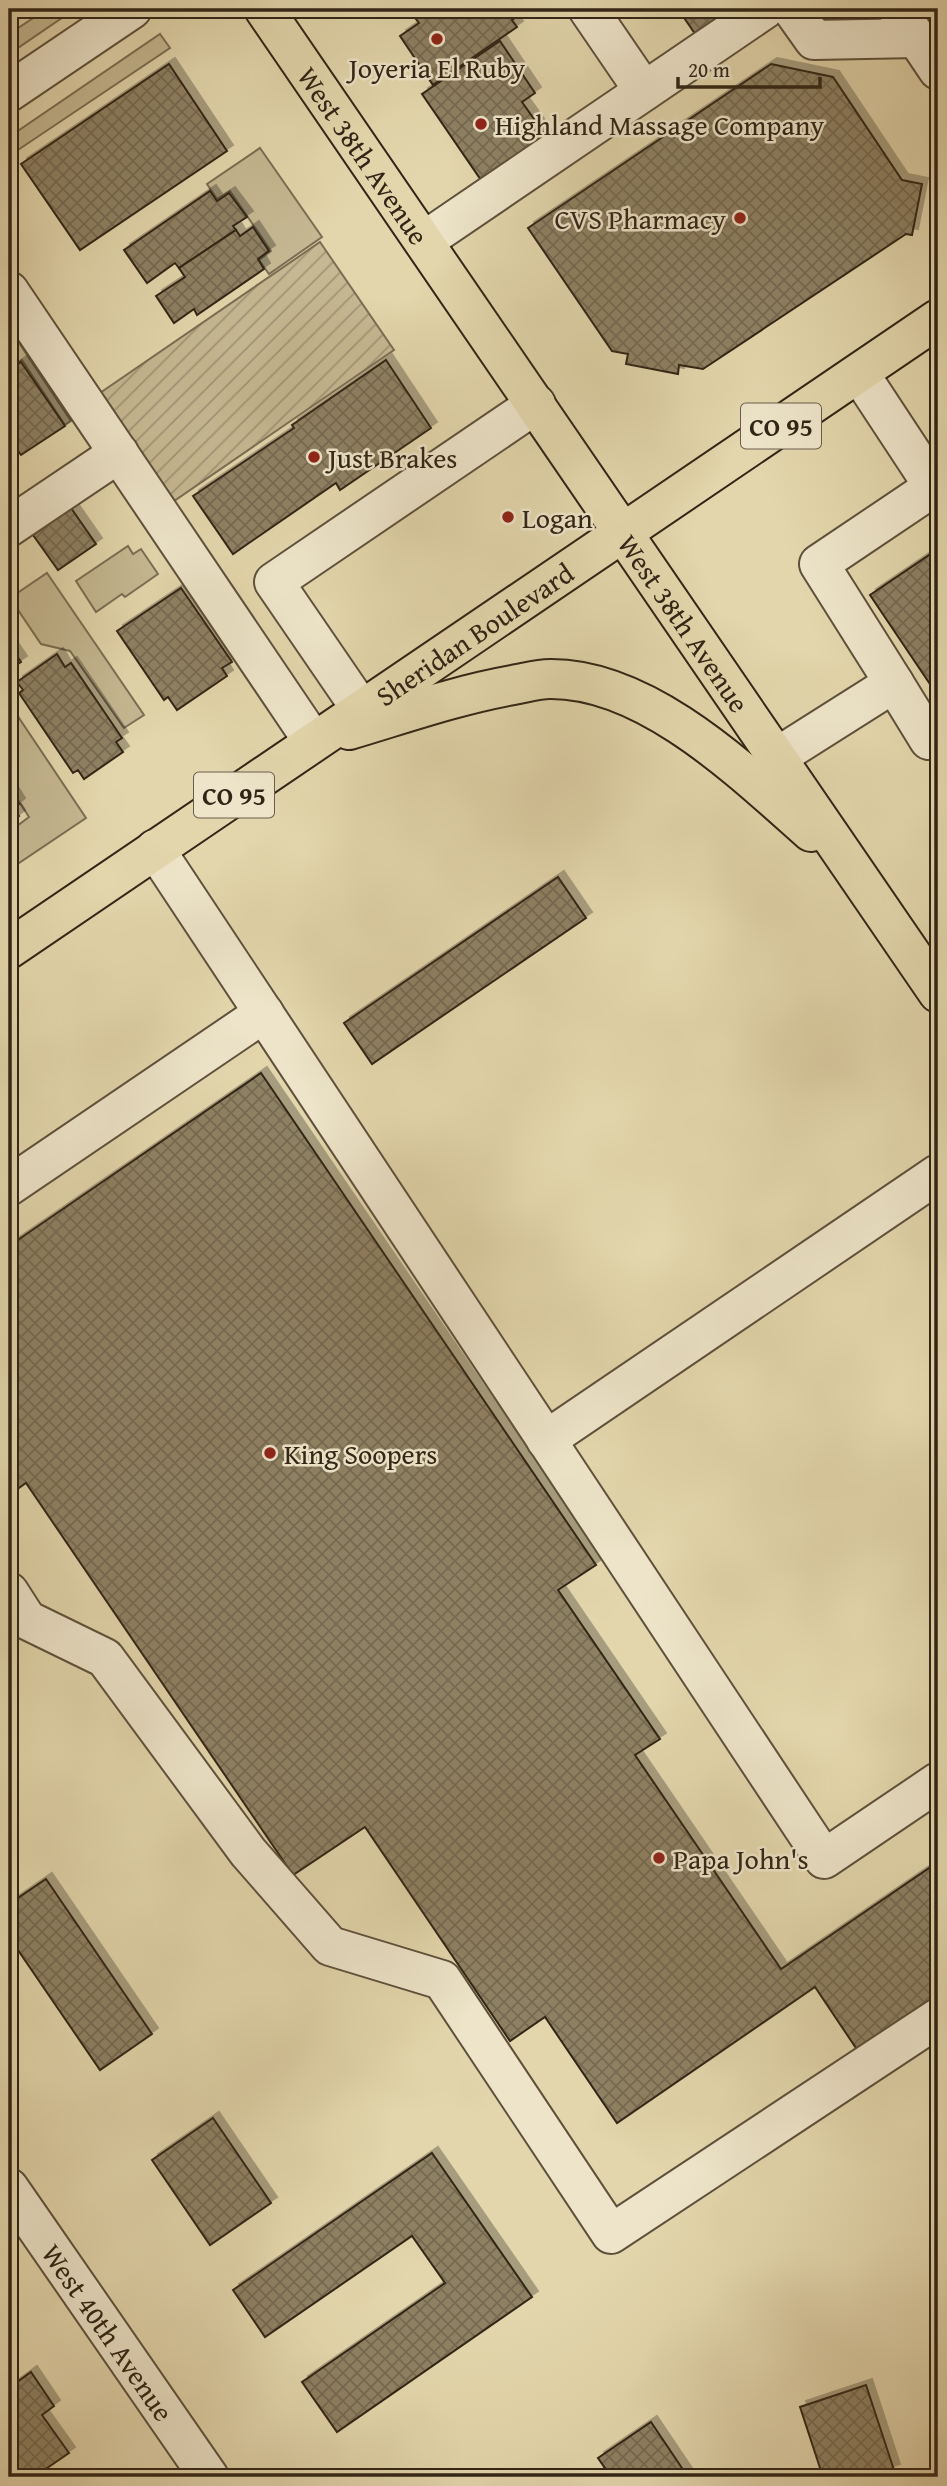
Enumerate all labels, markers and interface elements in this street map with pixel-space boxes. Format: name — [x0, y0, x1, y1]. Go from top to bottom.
marker: Joyeria El Ruby — [429, 31, 445, 47]
scale bar — [678, 46, 819, 90]
place label: Joyeria El Ruby — [346, 47, 525, 88]
text: 20 m — [688, 54, 730, 85]
street label: West 38th Avenue — [288, 58, 440, 252]
place label: Highland Massage Company — [495, 104, 824, 145]
marker: Highland Massage Company — [473, 116, 489, 132]
place label: CVS Pharmacy — [555, 198, 726, 239]
marker: CVS Pharmacy — [732, 210, 748, 226]
road number: CO 95 — [741, 404, 821, 448]
place label: Just Brakes — [325, 437, 457, 478]
marker: Just Brakes — [306, 449, 322, 465]
place label: Logan — [522, 497, 593, 538]
marker: Logan — [500, 509, 516, 525]
street label: West 38th Avenue — [609, 525, 760, 720]
street label: Sheridan Boulevard — [367, 552, 581, 715]
road number: CO 95 — [194, 772, 274, 818]
place label: King Soopers — [284, 1433, 437, 1474]
marker: King Soopers — [262, 1445, 278, 1461]
place label: Papa John's — [673, 1838, 809, 1879]
marker: Papa John's — [651, 1850, 667, 1866]
street label: West 40th Avenue — [33, 2235, 185, 2429]

